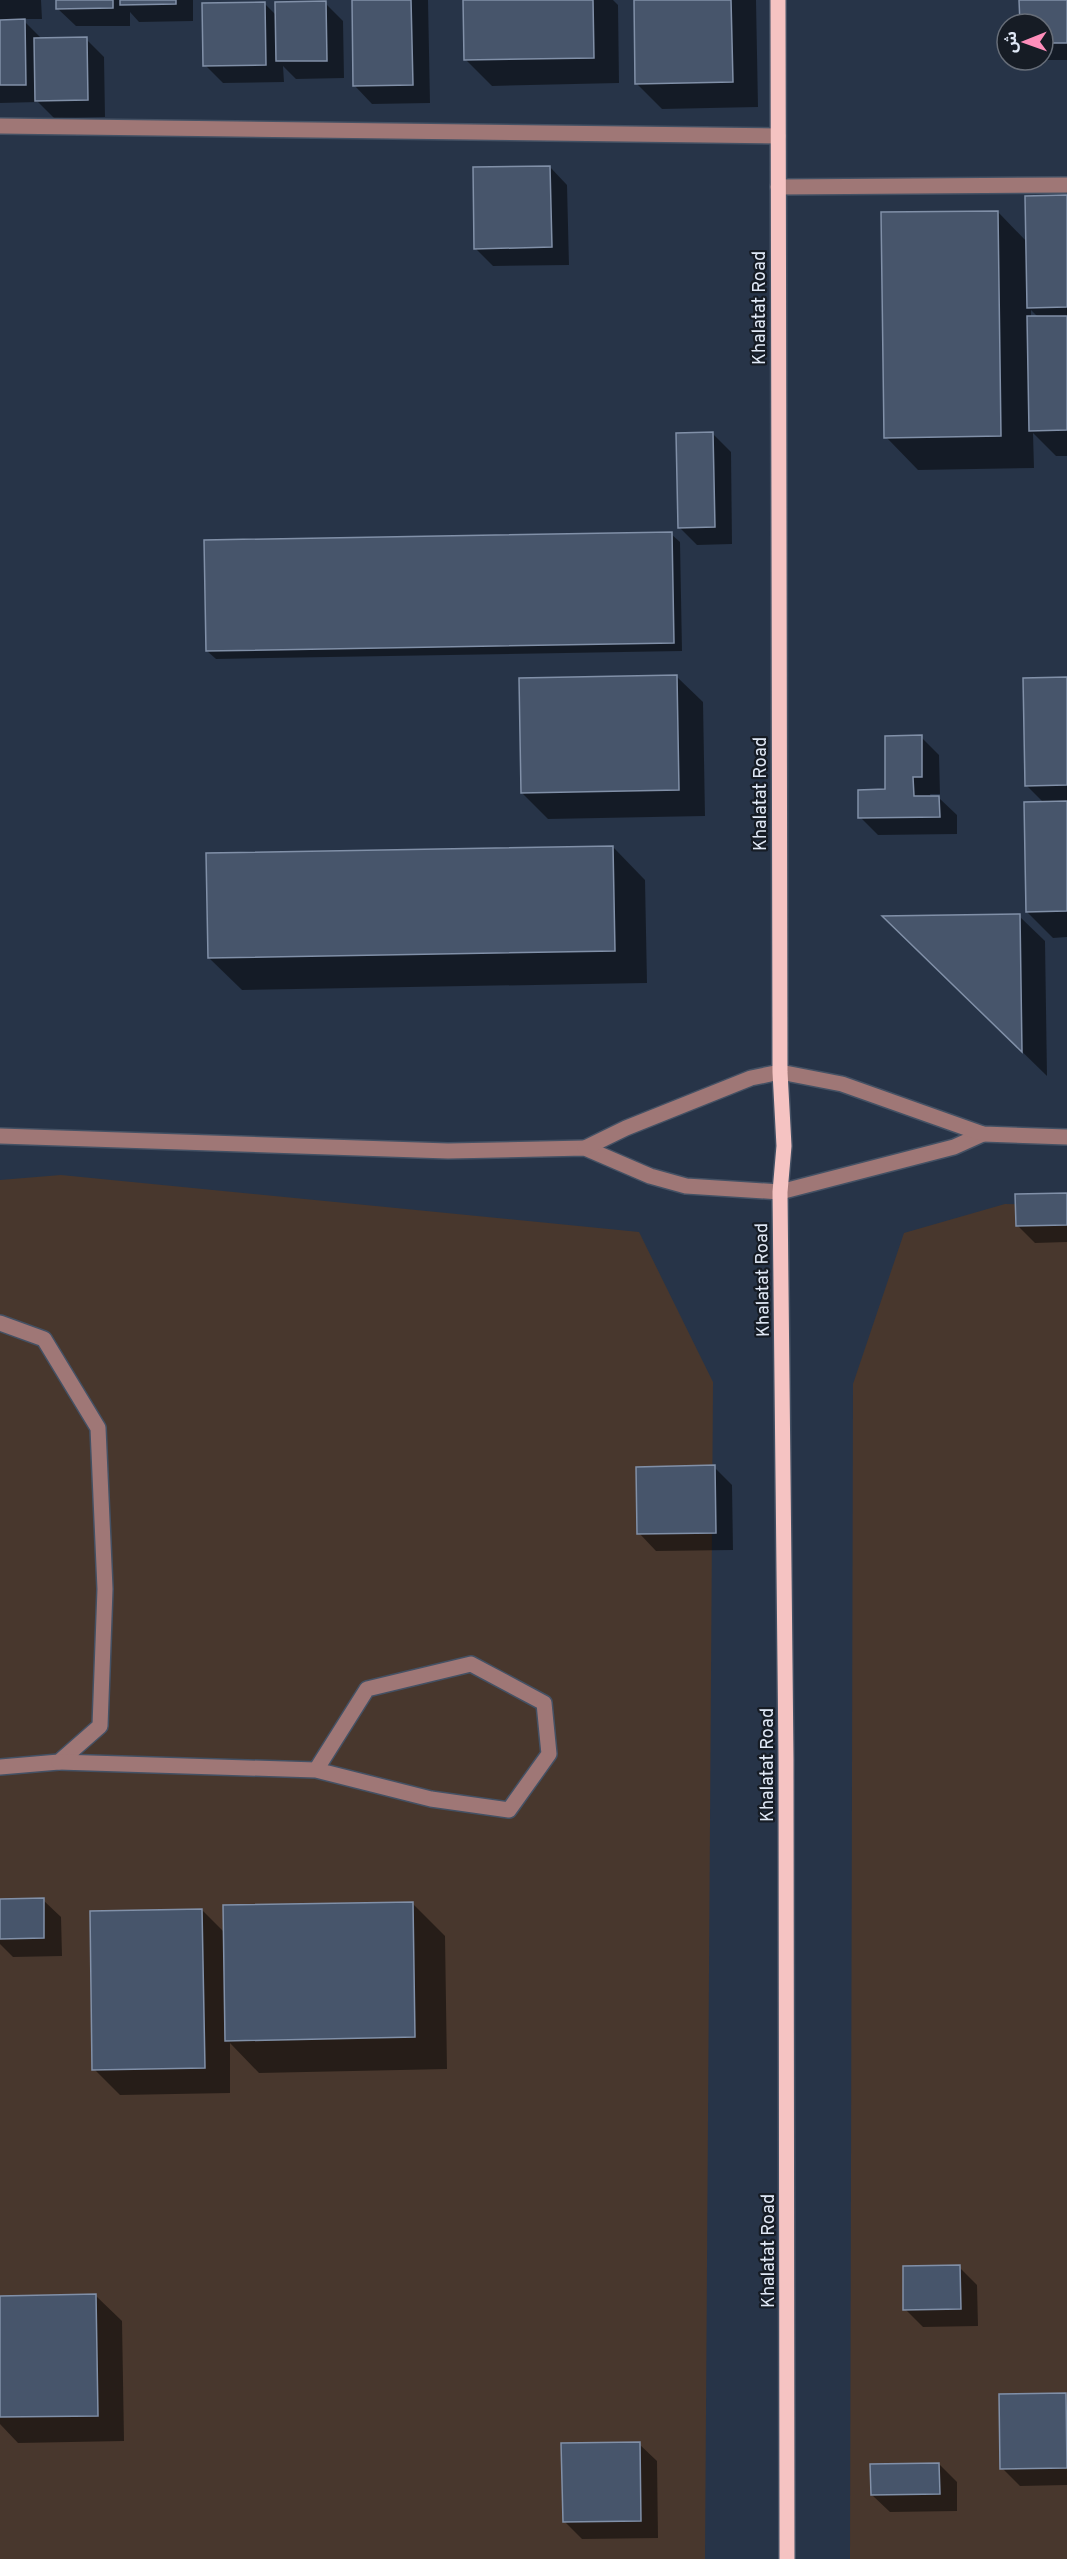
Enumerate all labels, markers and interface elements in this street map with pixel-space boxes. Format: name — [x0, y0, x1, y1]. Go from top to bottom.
north arrow — [995, 12, 1055, 72]
text: ش — [1002, 31, 1022, 53]
street label: Khalatat Road — [749, 251, 772, 365]
street label: Khalatat Road — [750, 737, 773, 851]
street label: Khalatat Road — [751, 1223, 776, 1337]
street label: Khalatat Road — [757, 1708, 780, 1822]
street label: Khalatat Road — [758, 2194, 781, 2308]

